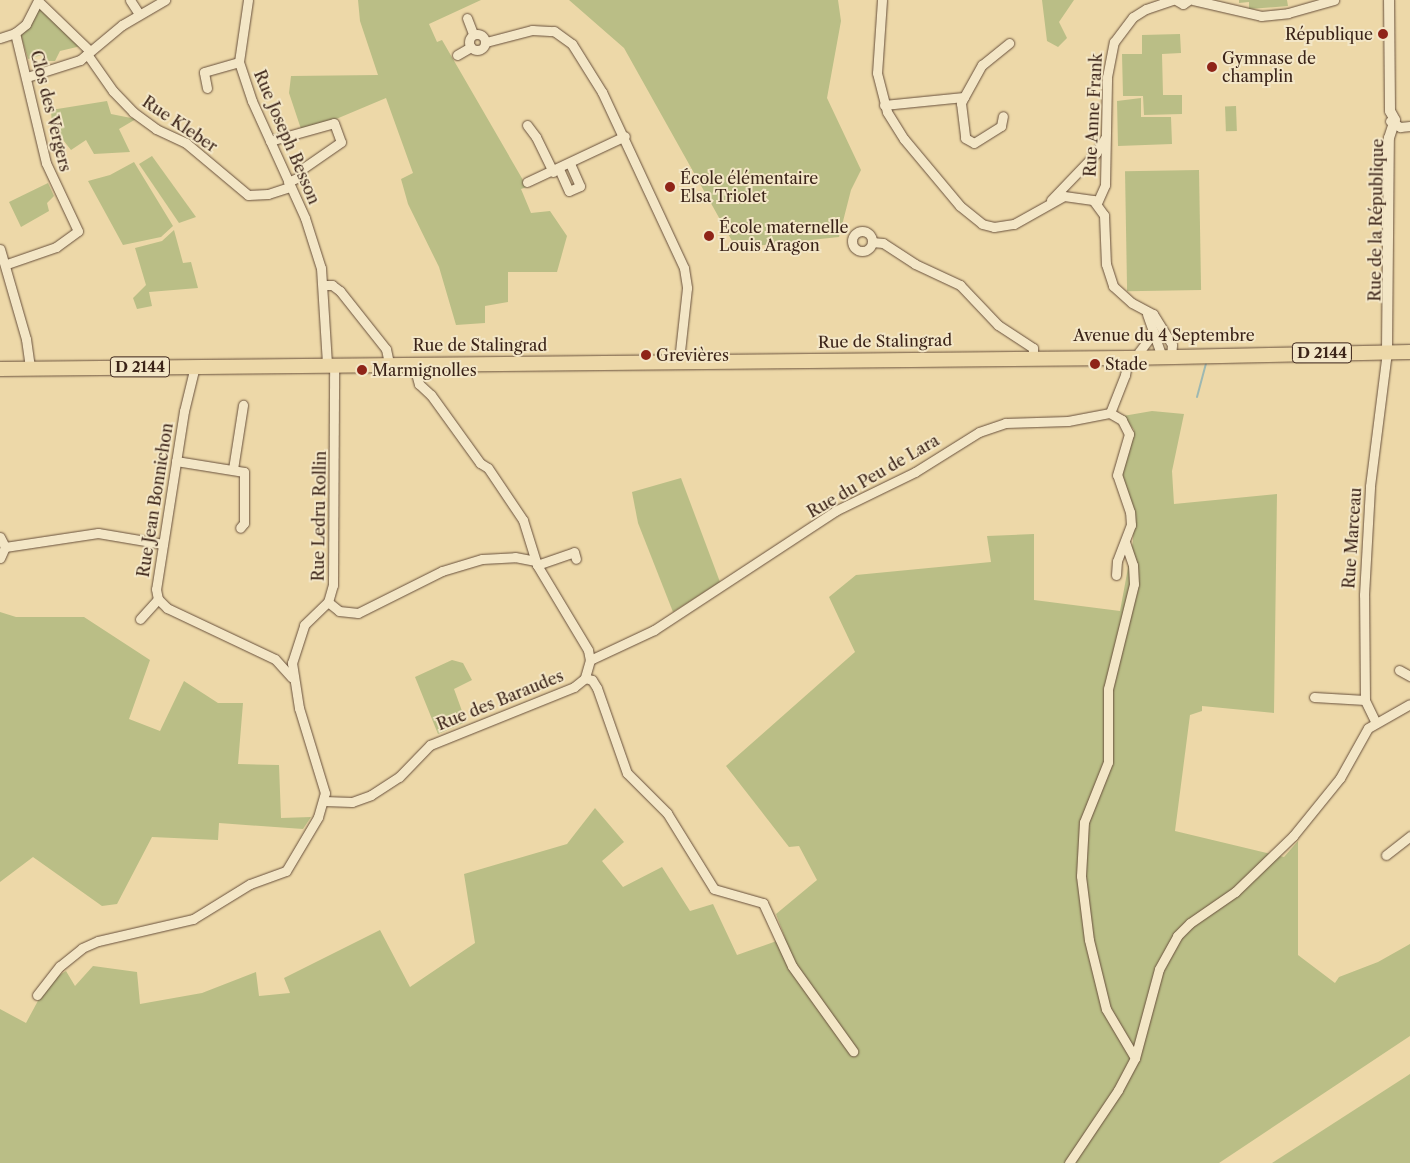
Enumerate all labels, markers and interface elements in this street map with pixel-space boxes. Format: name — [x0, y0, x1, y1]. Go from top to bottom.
place label: République — [1285, 24, 1373, 44]
marker: République — [1377, 28, 1389, 40]
street label: Clos des Vergers — [27, 48, 75, 174]
place label: Gymnase de champlin — [1222, 48, 1316, 86]
street label: Rue Anne Frank — [1080, 52, 1106, 178]
marker: Gymnase de champlin — [1206, 61, 1218, 73]
street label: Rue Joseph Besson — [250, 67, 324, 207]
street label: Rue Kleber — [139, 92, 221, 156]
street label: Rue de la République — [1365, 138, 1387, 302]
place label: École élémentaire Elsa Triolet — [680, 168, 818, 206]
marker: École élémentaire Elsa Triolet — [664, 181, 676, 193]
place label: École maternelle Louis Aragon — [719, 217, 848, 255]
marker: École maternelle Louis Aragon — [703, 230, 715, 242]
street label: Avenue du 4 Septembre — [1073, 325, 1255, 345]
street label: Rue de Stalingrad — [818, 330, 952, 352]
street label: Rue de Stalingrad — [413, 335, 547, 355]
road number: D 2144 — [1291, 340, 1353, 366]
place label: Grevières — [656, 345, 729, 365]
marker: Grevières — [640, 349, 652, 361]
road number: D 2144 — [109, 354, 171, 380]
place label: Stade — [1105, 354, 1147, 374]
marker: Stade — [1089, 358, 1101, 370]
place label: Marmignolles — [372, 360, 477, 380]
marker: Marmignolles — [356, 364, 368, 376]
street label: Rue Jean Bonnichon — [133, 421, 177, 579]
street label: Rue du Peu de Lara — [804, 430, 942, 522]
street label: Rue Ledru Rollin — [308, 451, 330, 581]
street label: Rue Marceau — [1339, 487, 1365, 589]
street label: Rue des Baraudes — [434, 666, 566, 734]

